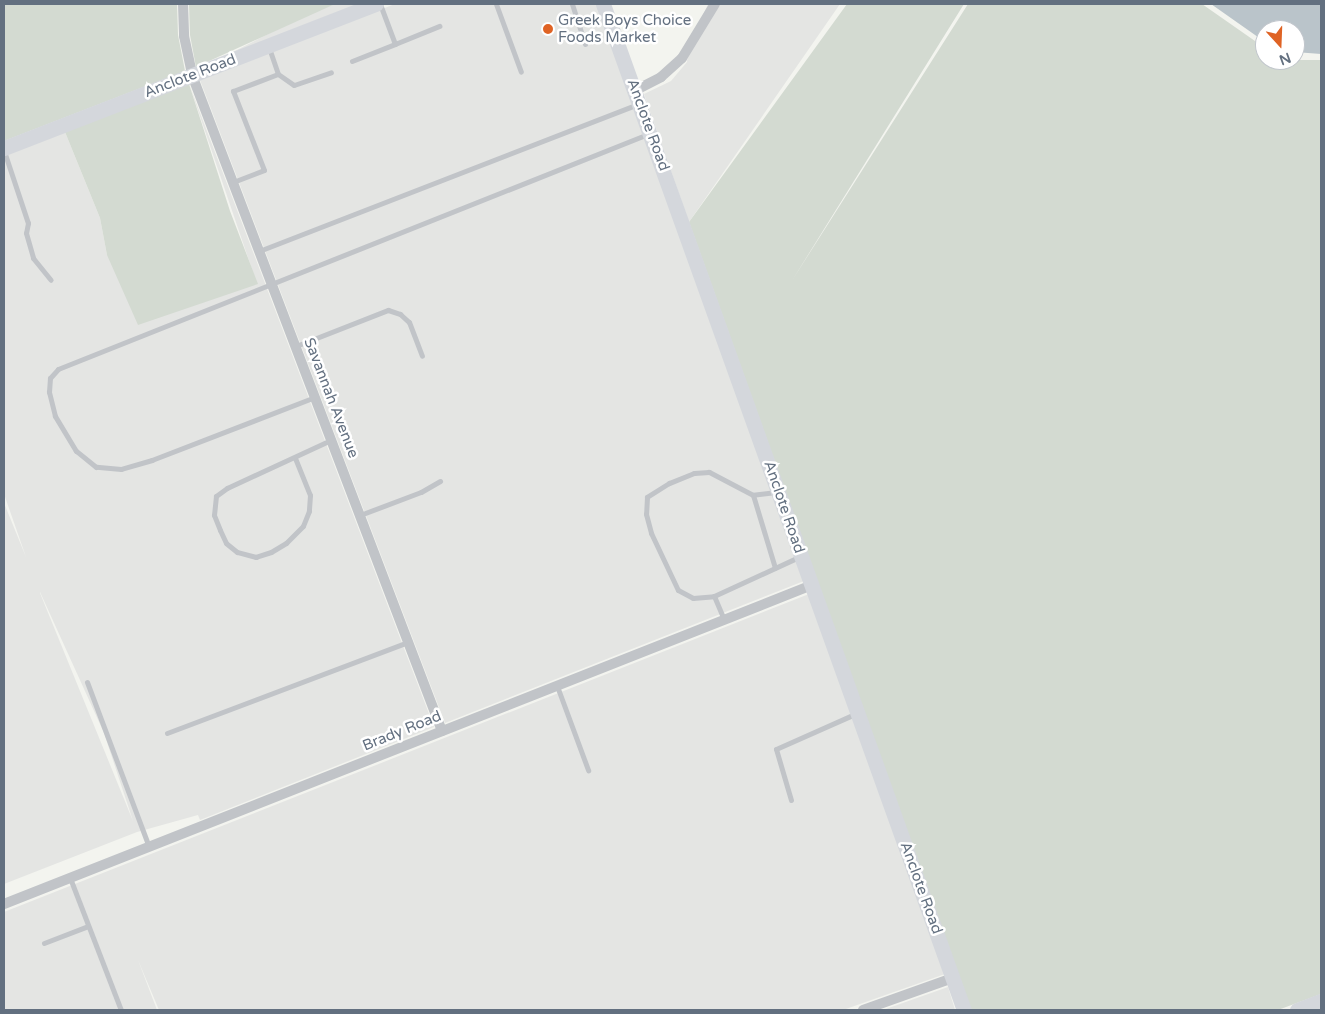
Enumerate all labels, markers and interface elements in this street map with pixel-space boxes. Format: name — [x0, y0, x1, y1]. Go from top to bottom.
place label: Greek Boys Choice Foods Market — [558, 11, 691, 46]
north arrow — [1255, 20, 1305, 70]
marker: Greek Boys Choice Foods Market — [542, 23, 554, 35]
text: N — [1277, 49, 1293, 69]
street label: Anclote Road — [142, 50, 238, 102]
street label: Anclote Road — [623, 76, 673, 174]
street label: Savannah Avenue — [300, 335, 362, 461]
street label: Anclote Road — [760, 458, 808, 556]
street label: Brady Road — [360, 707, 444, 755]
street label: Anclote Road — [896, 839, 946, 937]

